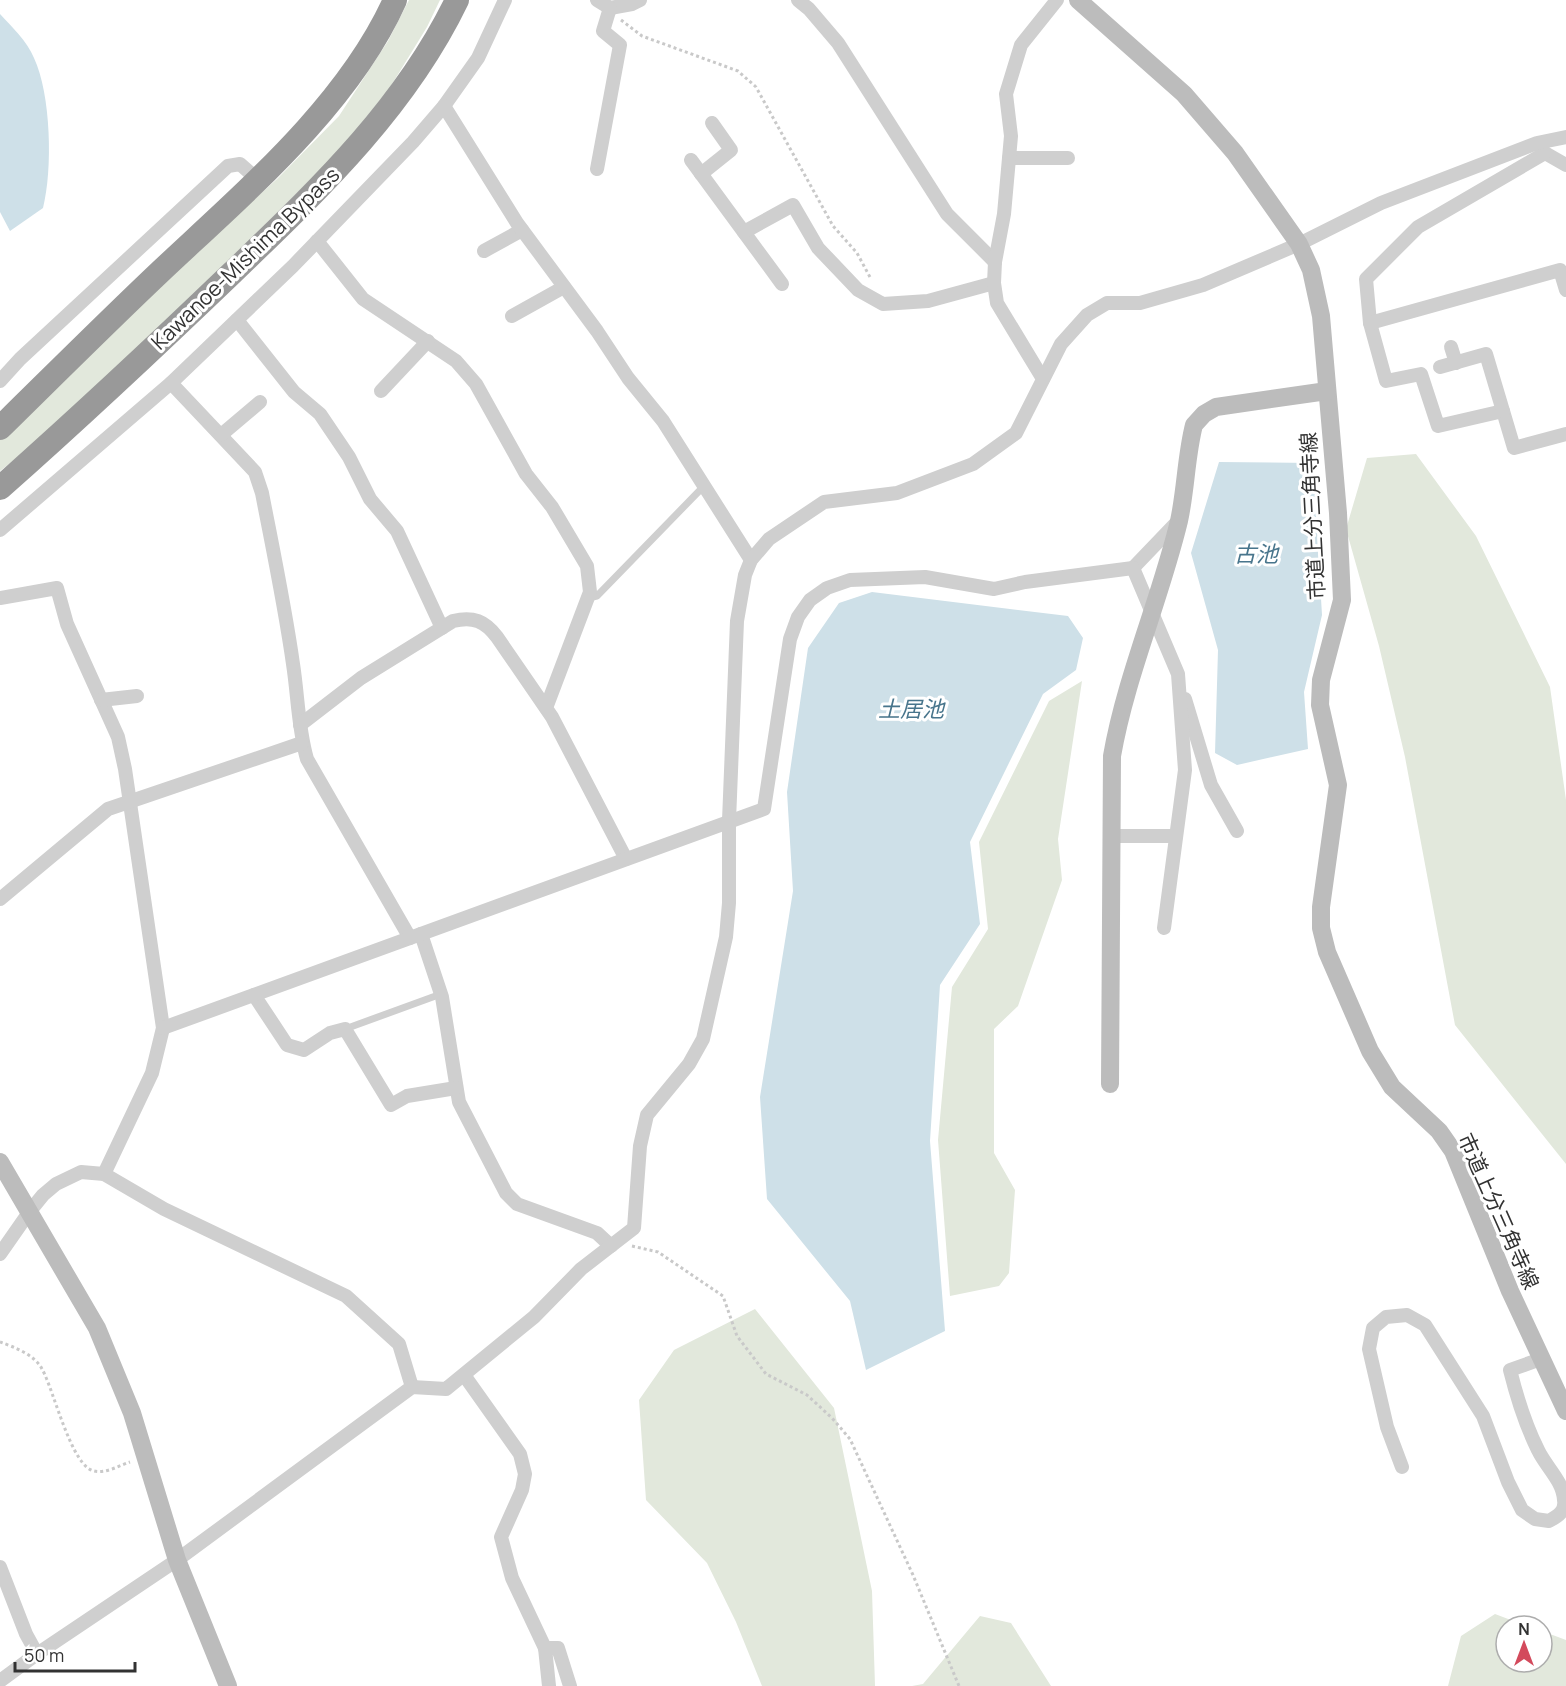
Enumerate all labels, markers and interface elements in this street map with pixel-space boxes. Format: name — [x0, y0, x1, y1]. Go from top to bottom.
street label: Kawanoe-Mishima Bypass — [145, 161, 345, 355]
street label: 市道上分三角寺線 — [1294, 431, 1330, 601]
water label: 古池 — [1234, 539, 1280, 569]
water label: 土居池 — [878, 694, 946, 724]
street label: 市道上分三角寺線 — [1452, 1129, 1546, 1293]
north arrow — [1494, 1614, 1554, 1674]
text: N — [1518, 1618, 1530, 1640]
scale bar — [15, 1635, 135, 1673]
text: 50 m — [24, 1643, 64, 1667]

